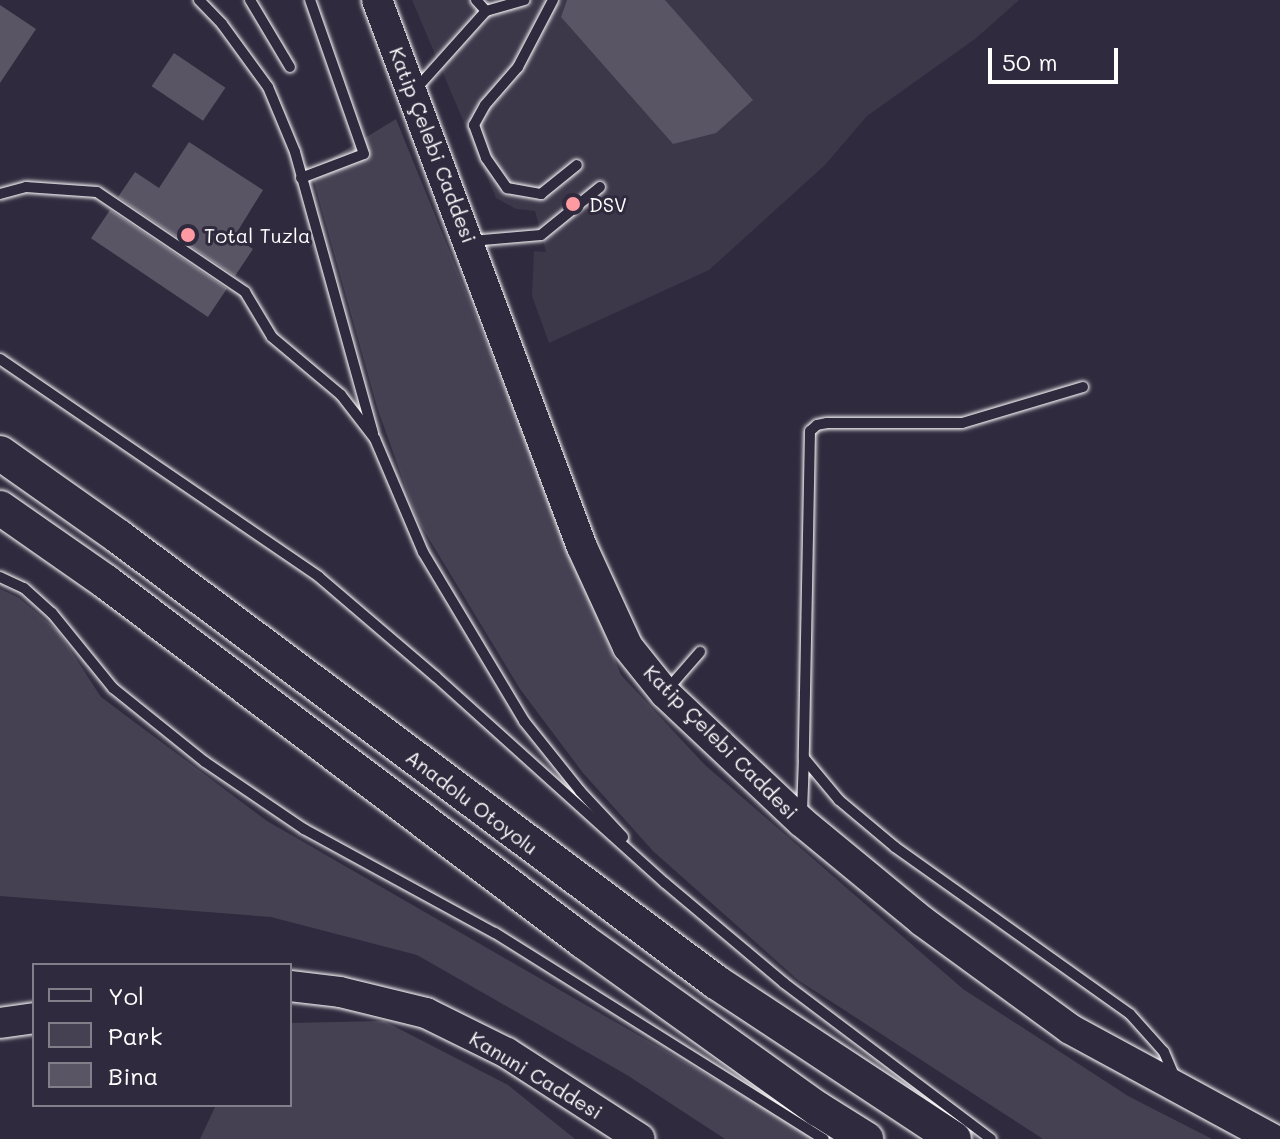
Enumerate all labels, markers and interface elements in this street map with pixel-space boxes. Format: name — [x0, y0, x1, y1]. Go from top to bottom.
scale bar — [992, 32, 1122, 82]
street label: Katip Çelebi Caddesi — [385, 44, 481, 246]
text: 50 m — [1002, 46, 1058, 77]
place label: DSV — [589, 192, 627, 216]
marker: DSV — [564, 195, 582, 213]
place label: Total Tuzla — [204, 223, 310, 247]
marker: Total Tuzla — [179, 226, 197, 244]
street label: Katip Çelebi Caddesi — [639, 660, 803, 824]
street label: Anadolu Otoyolu — [401, 745, 543, 859]
legend — [32, 963, 292, 1107]
text: Yol — [108, 980, 144, 1011]
text: Park — [108, 1020, 162, 1051]
street label: Kanuni Caddesi — [465, 1026, 607, 1124]
text: Bina — [108, 1060, 159, 1091]

